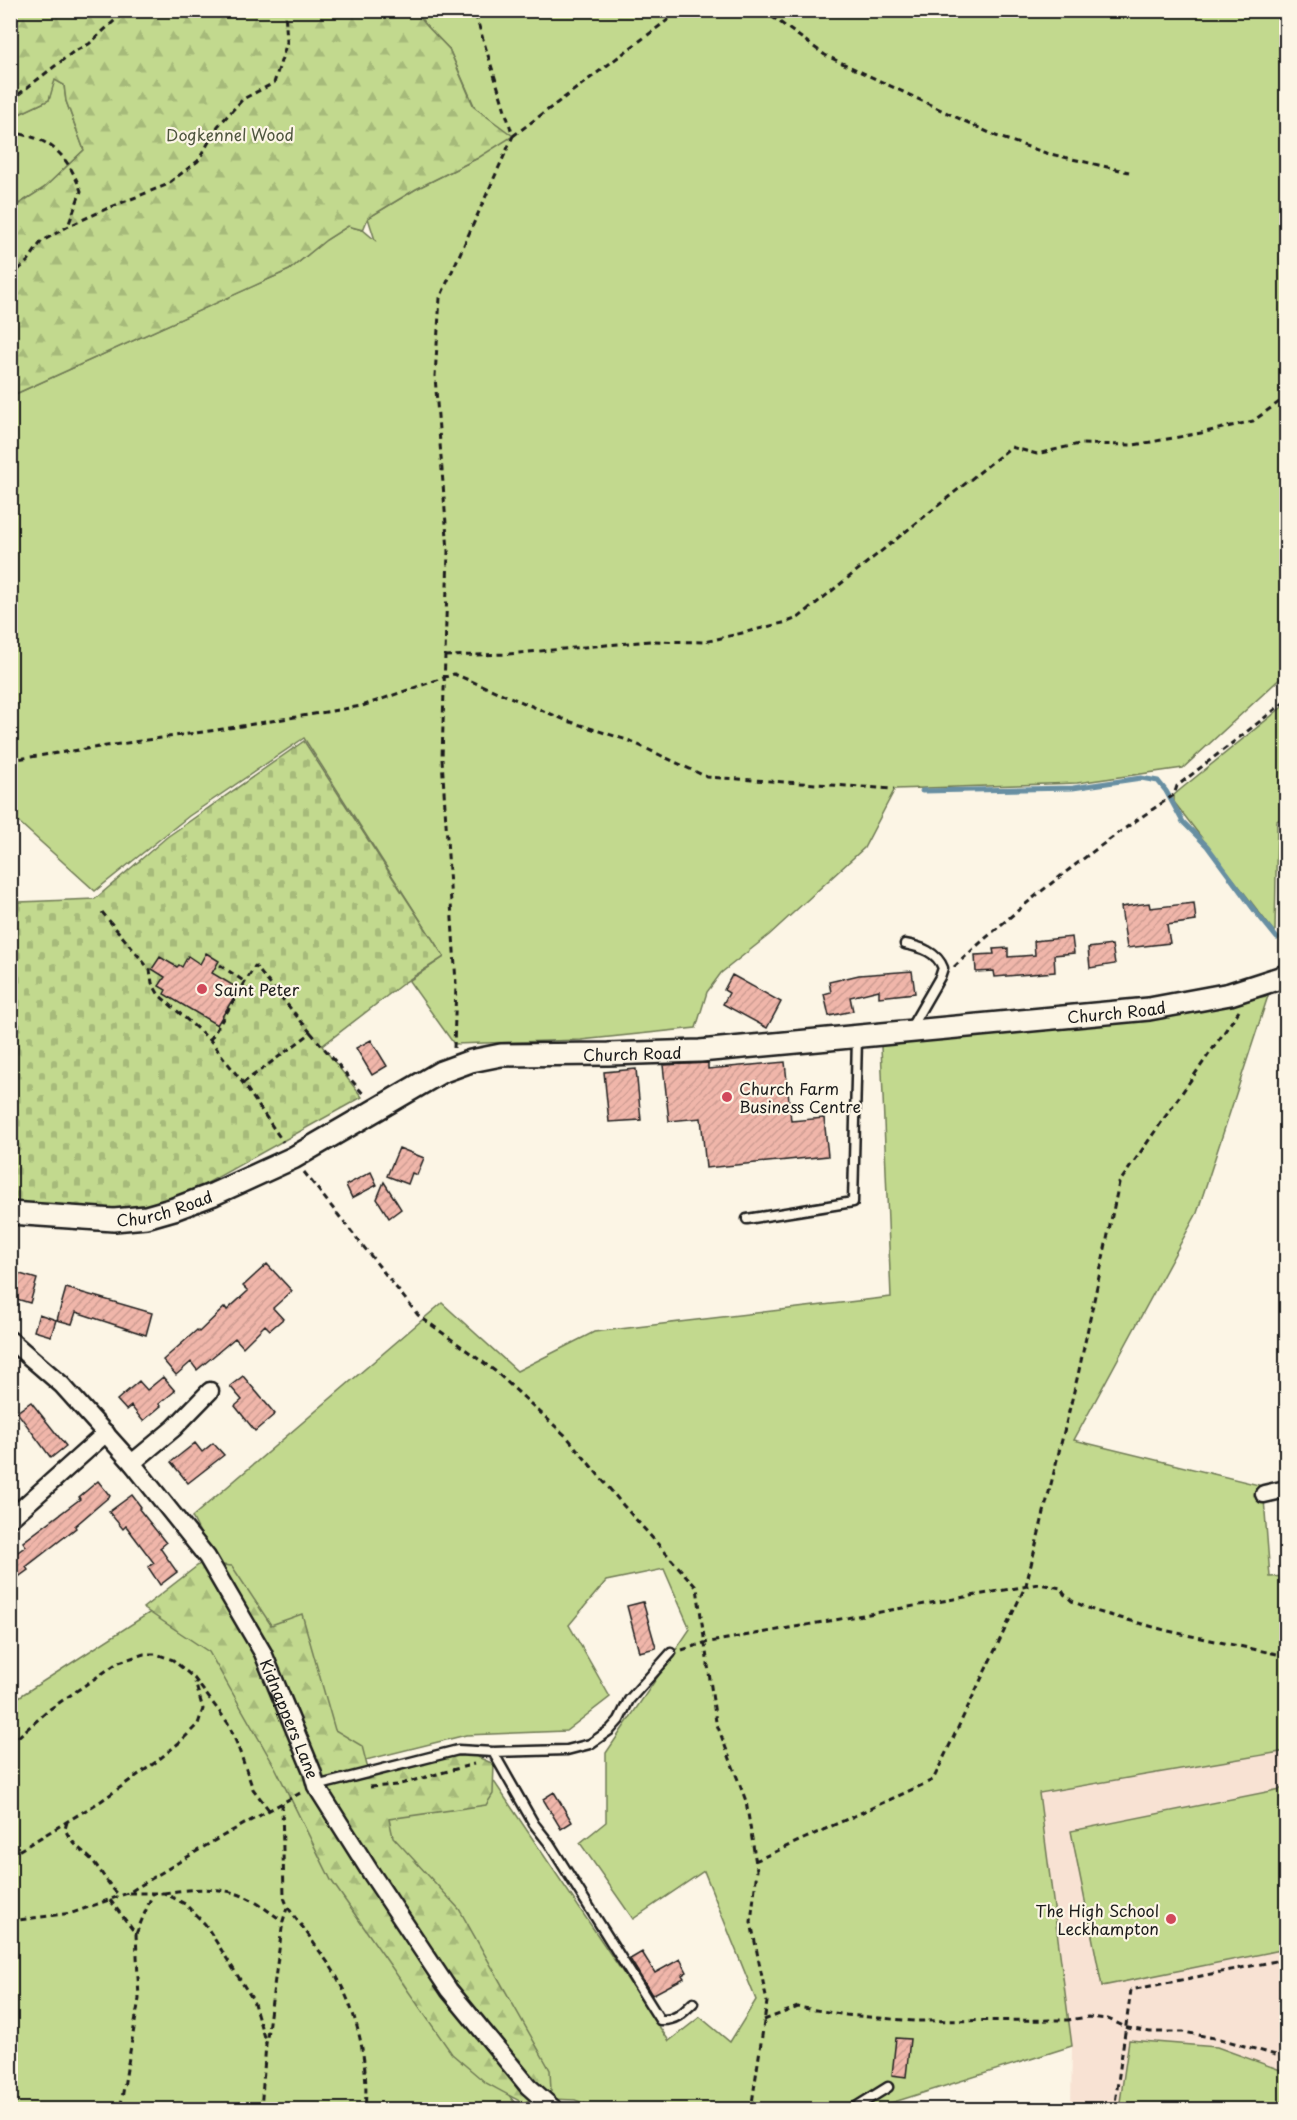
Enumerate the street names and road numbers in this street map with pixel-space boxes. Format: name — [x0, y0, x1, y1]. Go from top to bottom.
street label: Church Road — [1066, 994, 1168, 1029]
street label: Church Road — [583, 1040, 682, 1066]
street label: Church Road — [115, 1184, 216, 1232]
street label: Kidnappers Lane — [255, 1655, 325, 1781]

